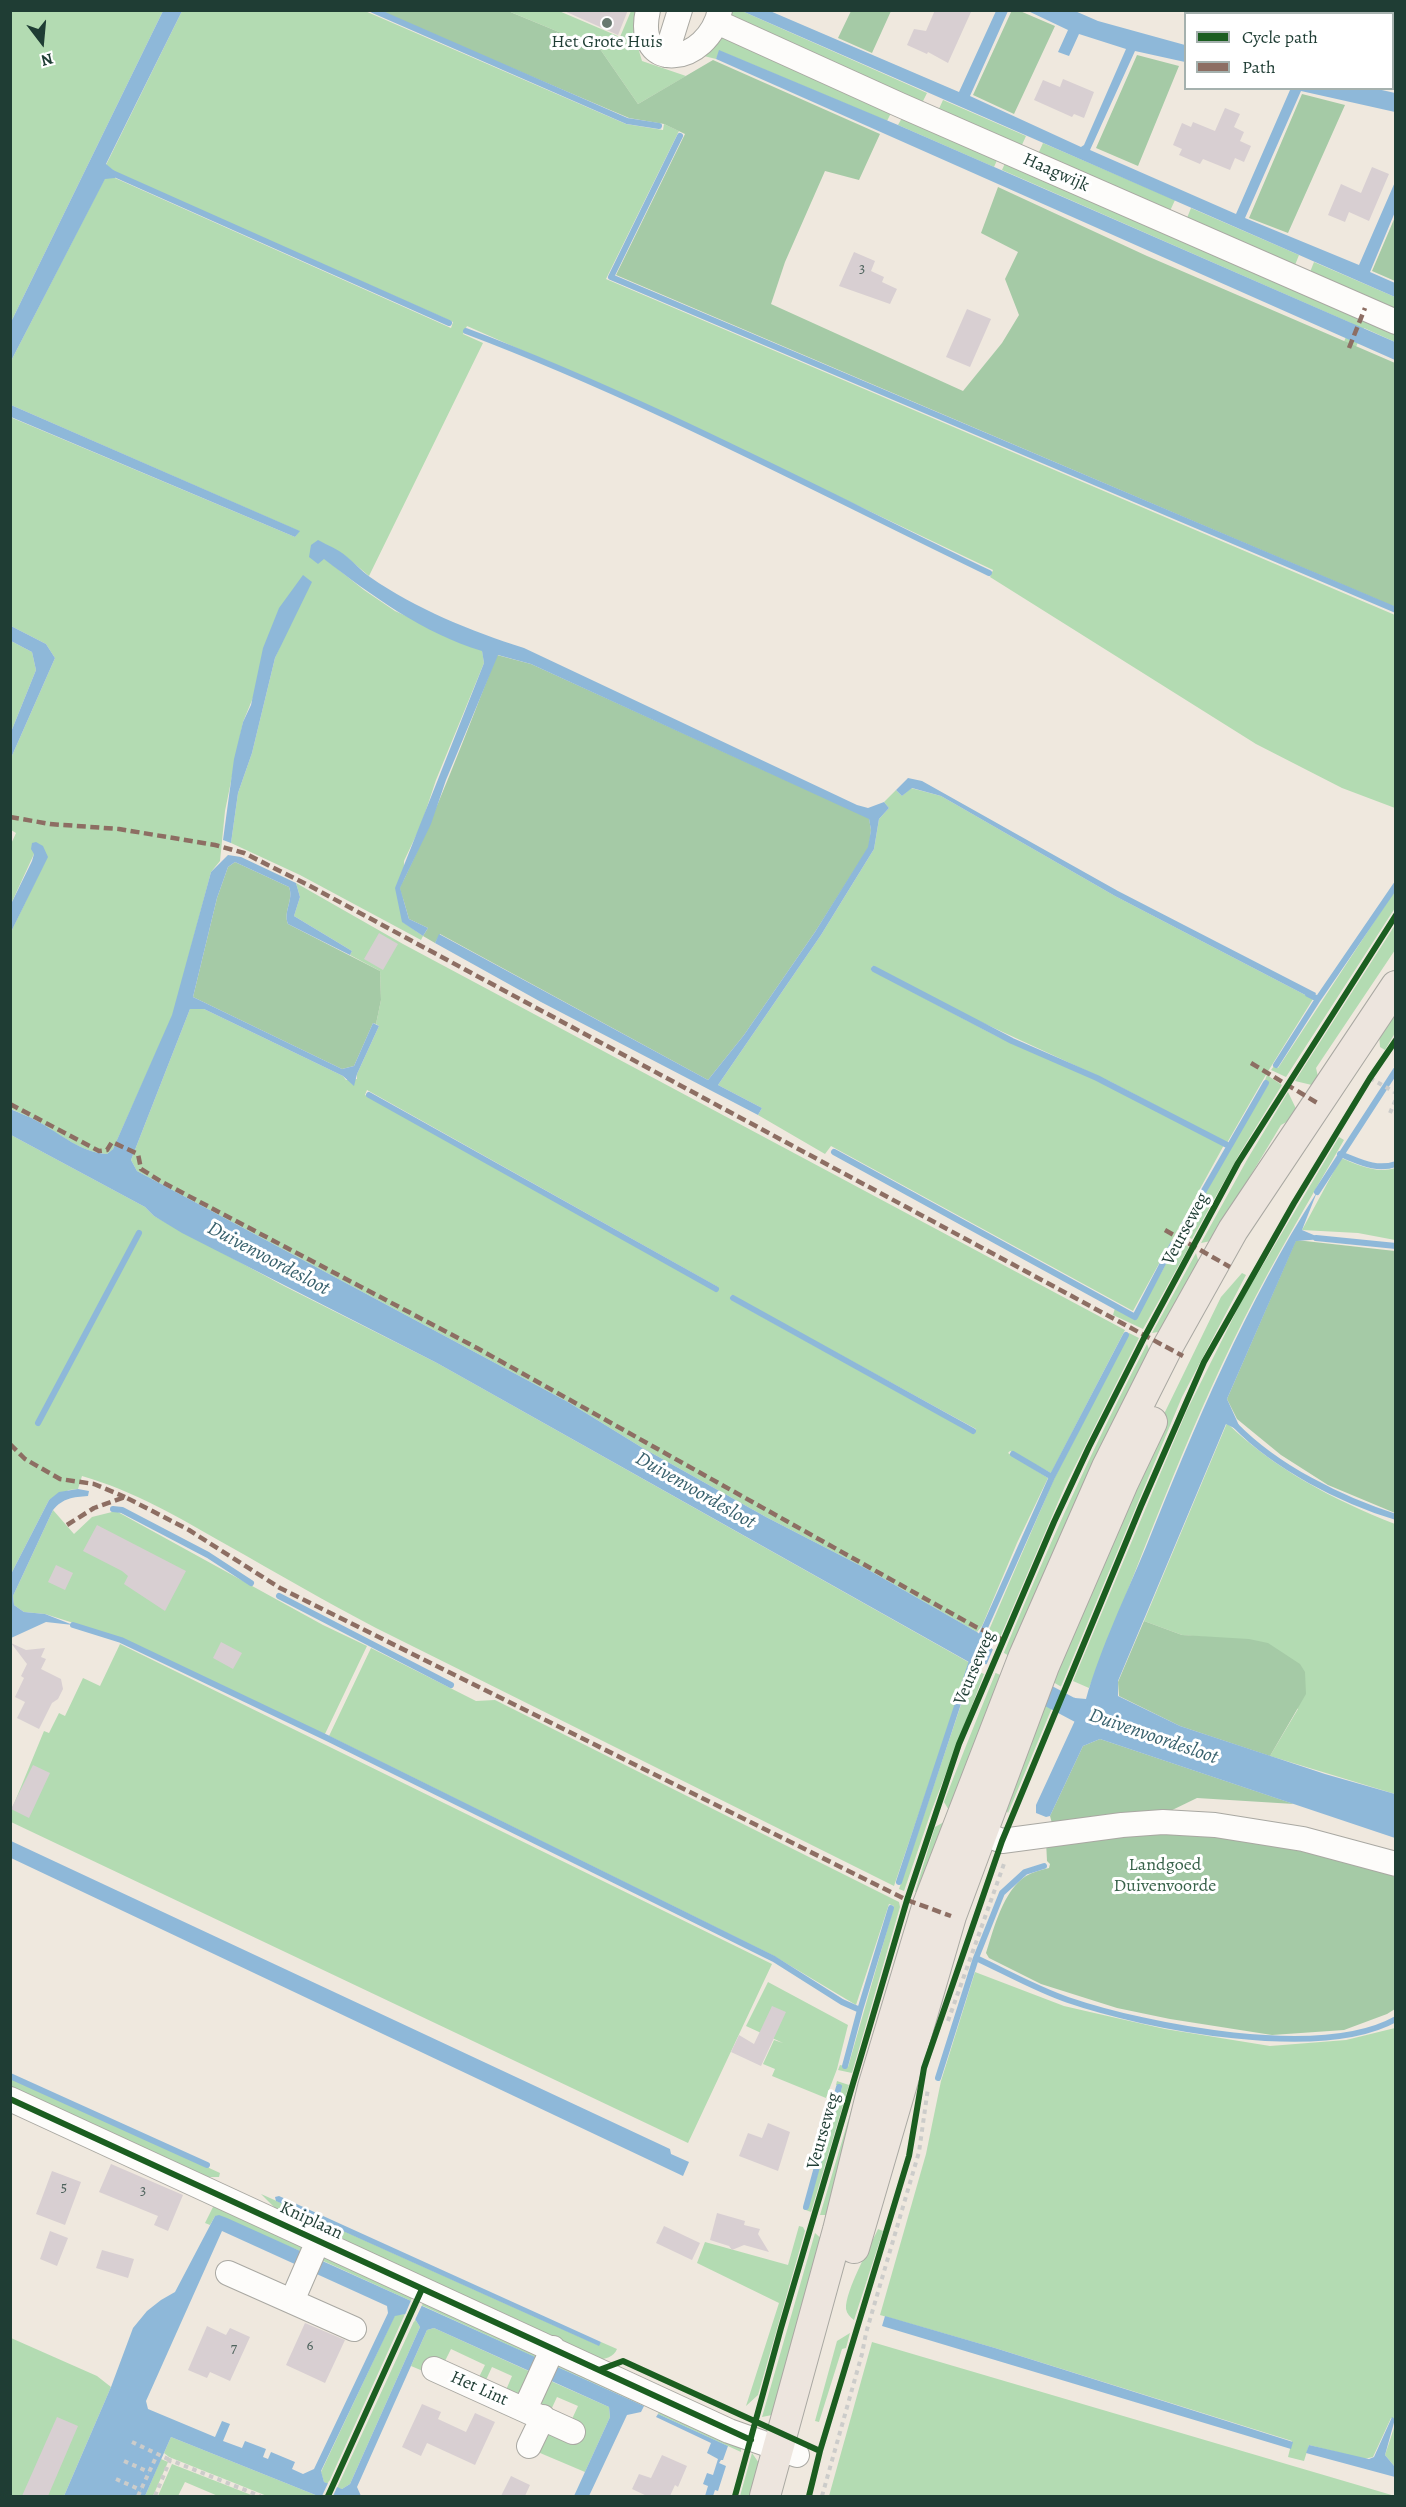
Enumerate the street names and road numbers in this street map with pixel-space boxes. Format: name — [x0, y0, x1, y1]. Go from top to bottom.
street label: Haagwijk — [1020, 149, 1092, 197]
street label: Veurseweg — [1158, 1189, 1214, 1269]
street label: Veurseweg — [950, 1627, 1000, 1709]
street label: Veurseweg — [803, 2090, 845, 2172]
street label: Kniplaan — [276, 2197, 346, 2245]
street label: Het Lint — [447, 2367, 511, 2411]

